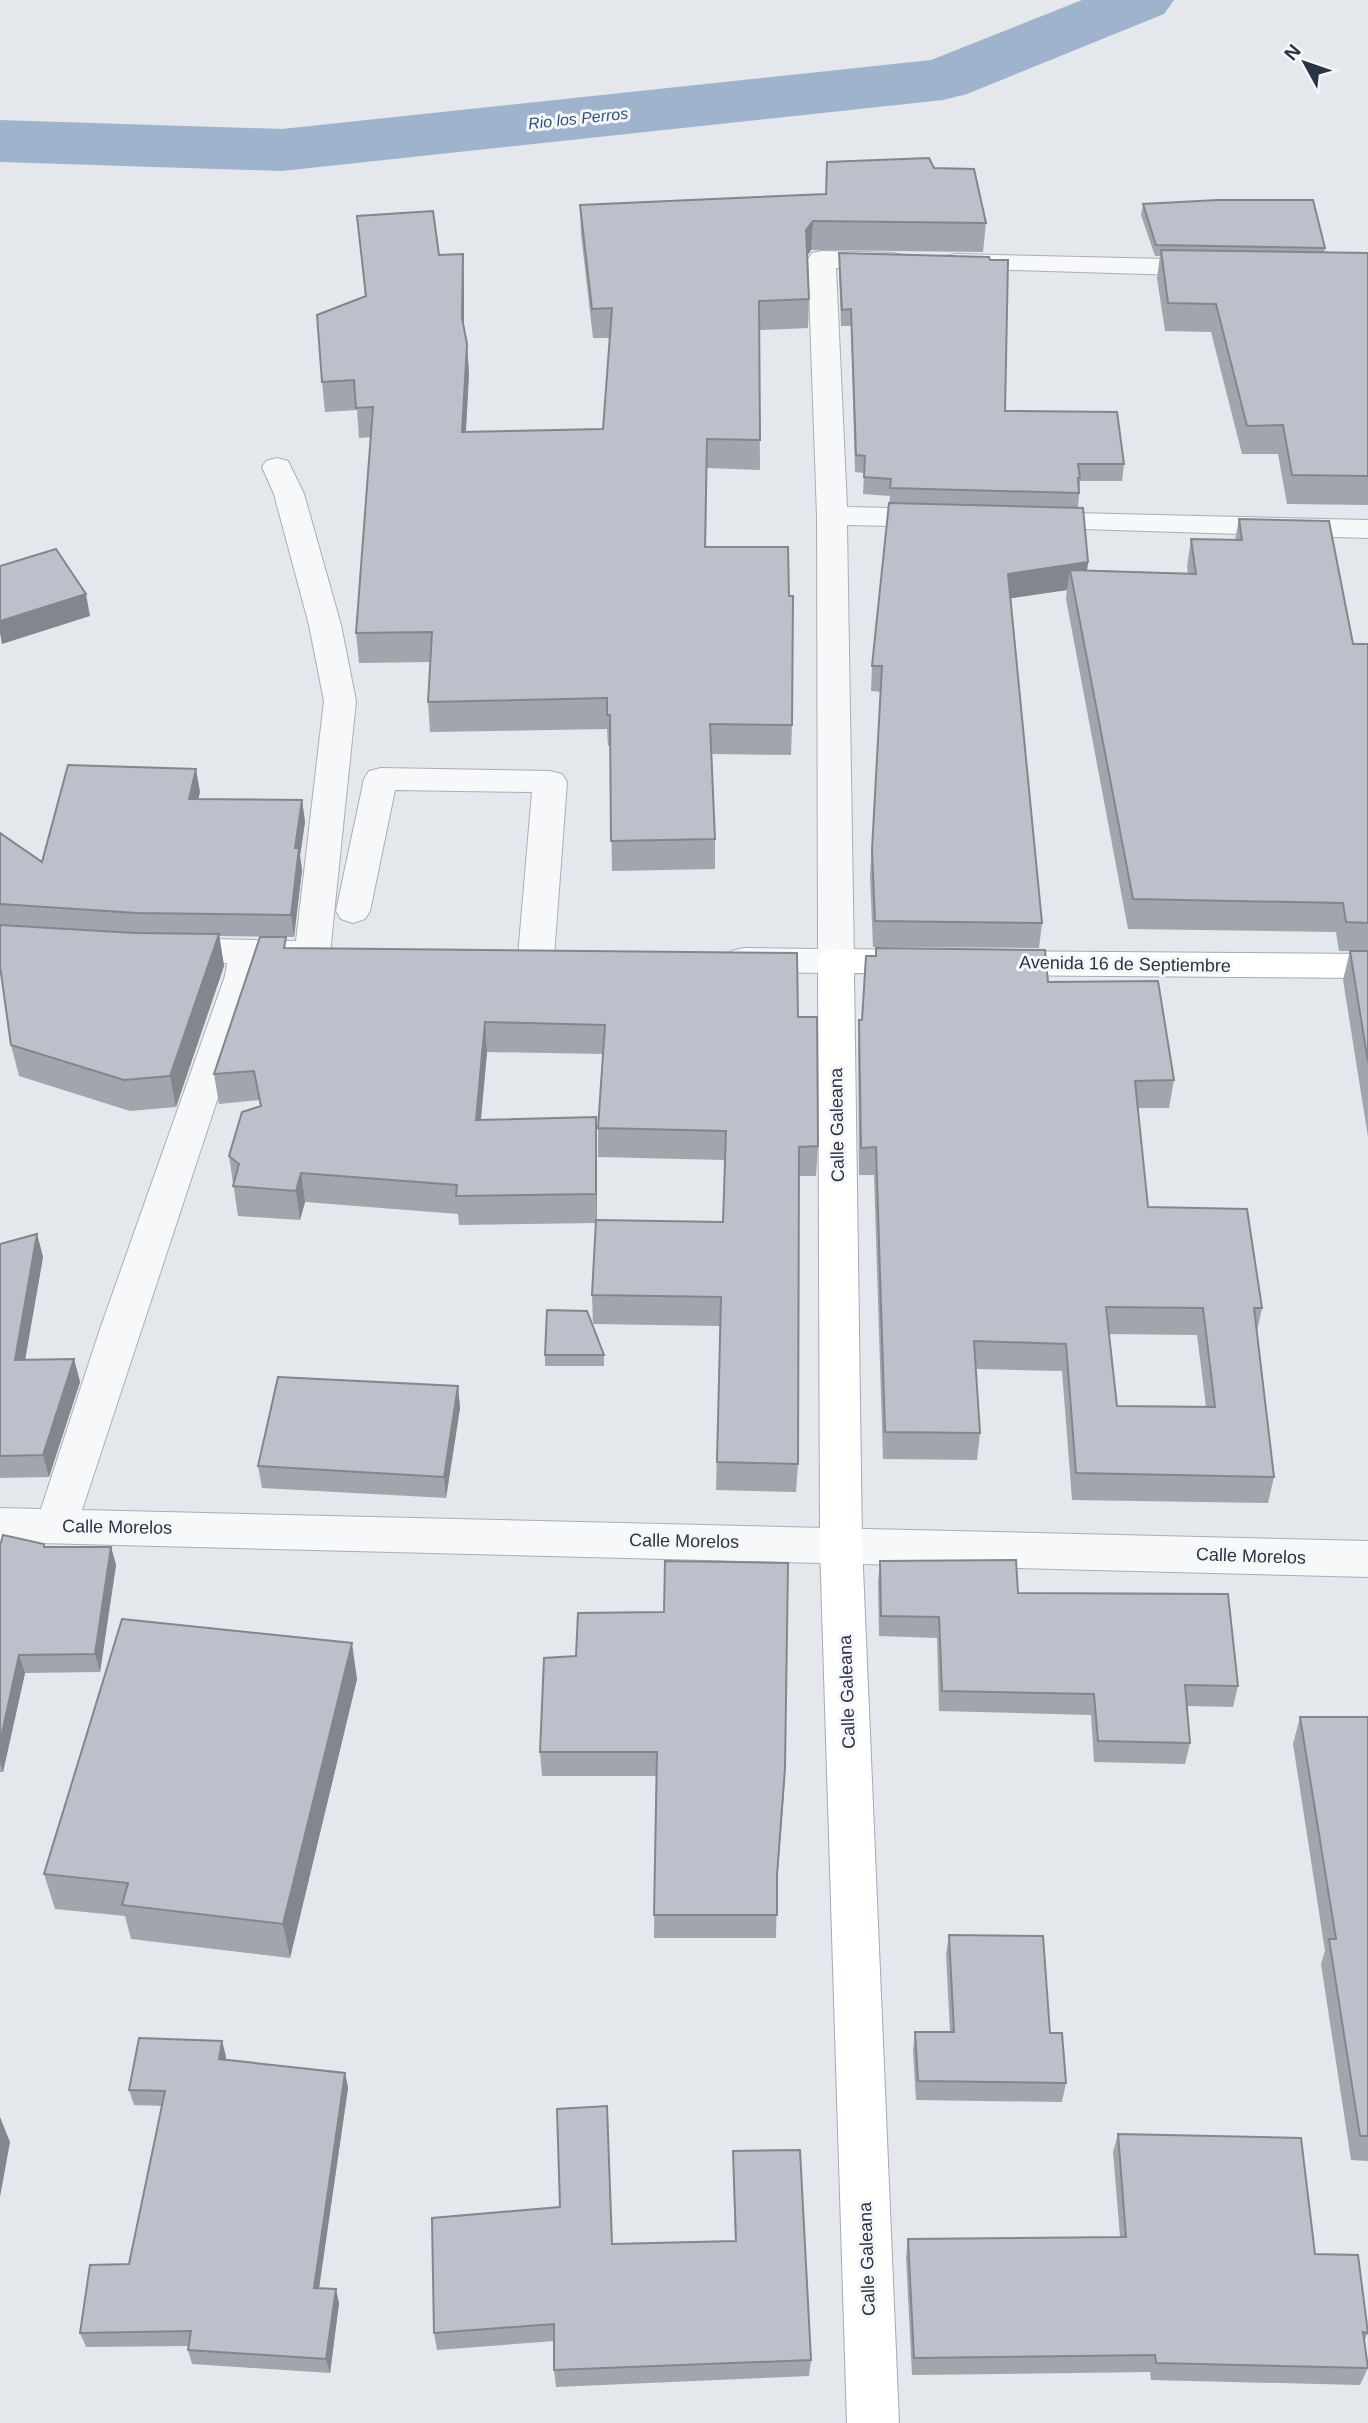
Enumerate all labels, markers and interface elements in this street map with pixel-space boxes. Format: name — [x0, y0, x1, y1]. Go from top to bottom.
north arrow — [1270, 28, 1340, 98]
text: N — [1280, 40, 1305, 64]
water label: Rio los Perros — [527, 105, 629, 132]
street label: Avenida 16 de Septiembre — [1019, 952, 1231, 976]
street label: Calle Galeana — [826, 1067, 848, 1182]
street label: Calle Morelos — [62, 1516, 172, 1538]
street label: Calle Morelos — [629, 1530, 739, 1552]
street label: Calle Morelos — [1196, 1544, 1306, 1568]
street label: Calle Galeana — [835, 1634, 859, 1749]
street label: Calle Galeana — [855, 2201, 879, 2316]

